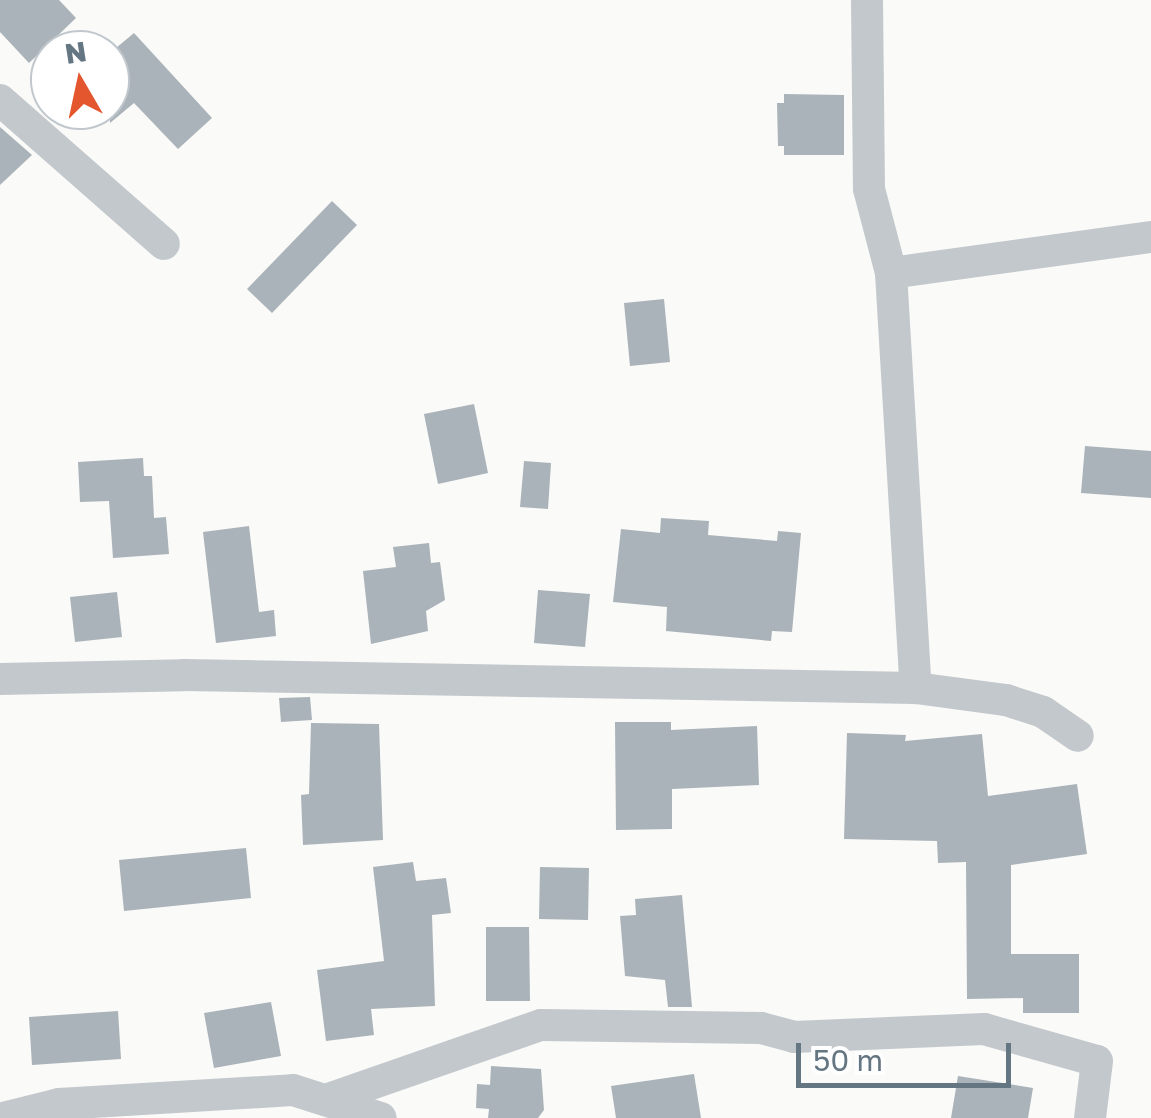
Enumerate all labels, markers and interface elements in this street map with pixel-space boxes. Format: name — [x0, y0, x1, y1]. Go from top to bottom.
north arrow — [30, 30, 130, 130]
text: N — [62, 34, 89, 70]
scale bar — [801, 1023, 1016, 1085]
text: 50 m — [813, 1042, 883, 1078]

